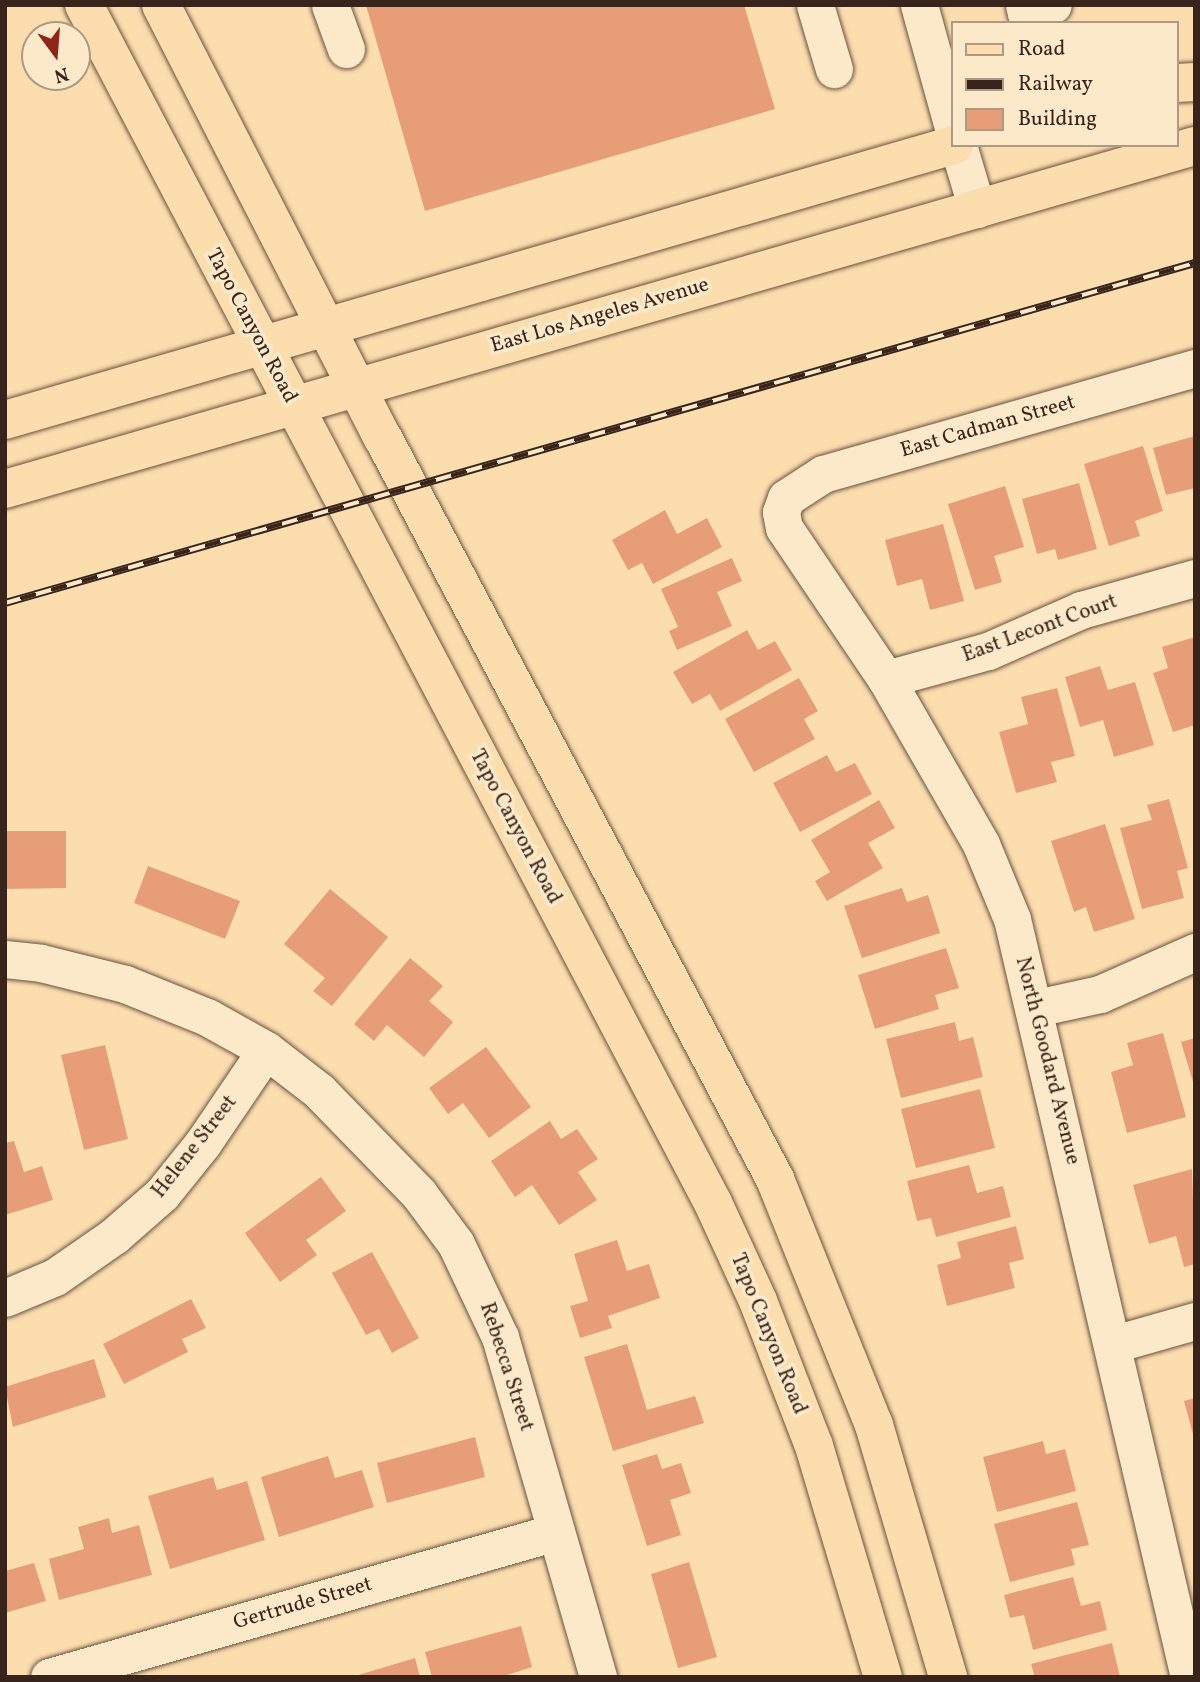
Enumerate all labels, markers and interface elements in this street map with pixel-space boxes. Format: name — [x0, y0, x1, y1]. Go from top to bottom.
north arrow — [21, 21, 91, 91]
legend — [951, 21, 1179, 147]
text: Road — [1018, 35, 1065, 64]
text: N — [51, 60, 71, 89]
text: Railway — [1018, 70, 1093, 99]
text: Building — [1018, 105, 1097, 134]
street label: Tapo Canyon Road — [200, 244, 302, 408]
street label: East Los Angeles Avenue — [488, 273, 712, 359]
street label: East Cadman Street — [898, 390, 1078, 464]
street label: East Lecont Court — [959, 589, 1121, 669]
street label: Tapo Canyon Road — [464, 745, 566, 909]
street label: North Goodard Avenue — [1009, 955, 1085, 1167]
street label: Helene Street — [147, 1090, 243, 1204]
street label: Tapo Canyon Road — [724, 1250, 812, 1418]
street label: Rebecca Street — [473, 1299, 539, 1435]
street label: Gertrude Street — [231, 1572, 375, 1636]

